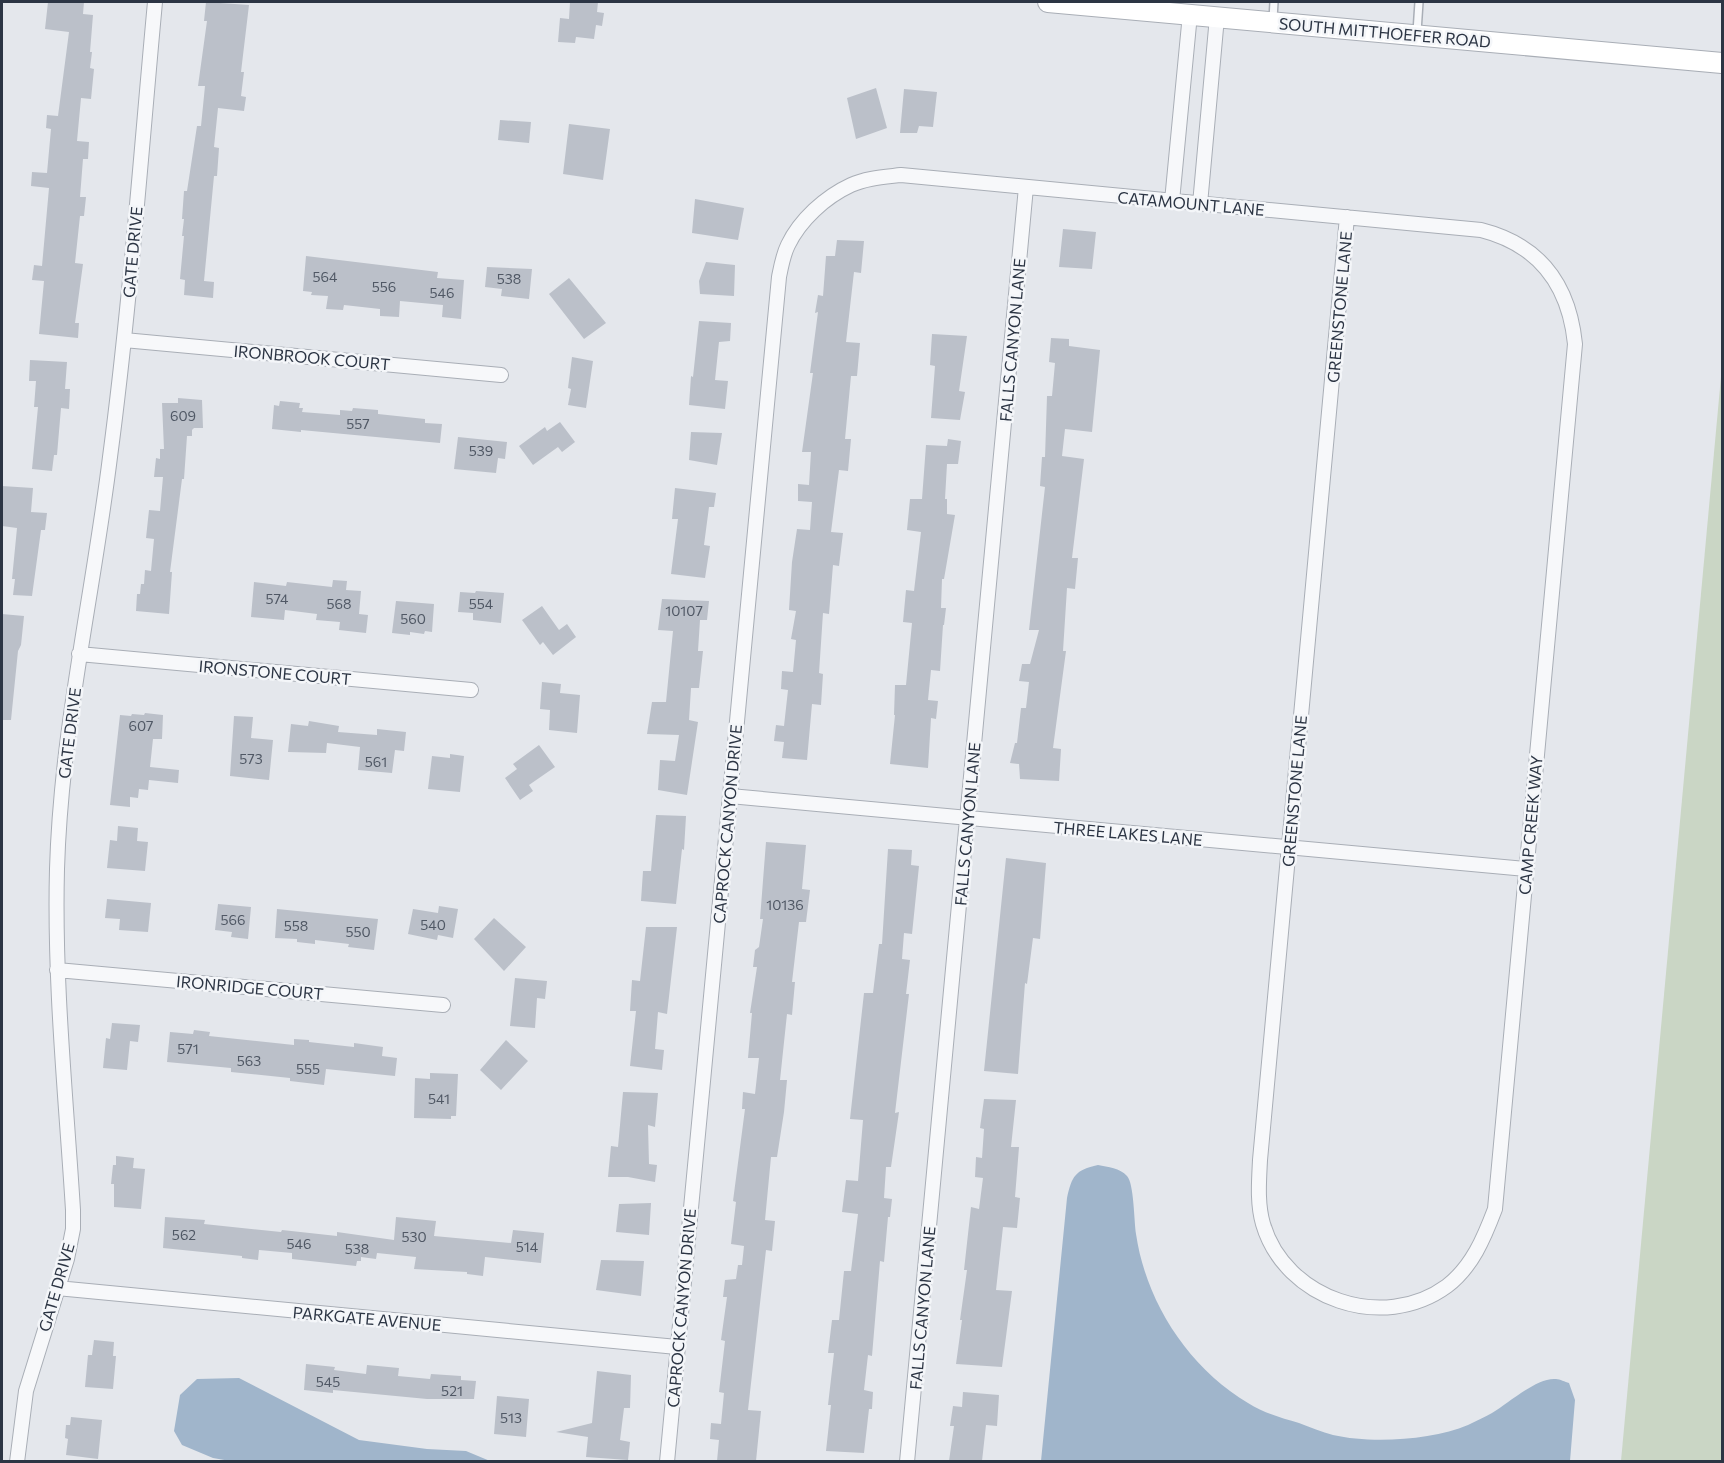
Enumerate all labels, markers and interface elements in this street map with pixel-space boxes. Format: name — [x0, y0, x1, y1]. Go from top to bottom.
street label: SOUTH MITTHOEFER ROAD — [1278, 13, 1492, 51]
street label: CATAMOUNT LANE — [1117, 187, 1265, 219]
street label: GATE DRIVE — [119, 206, 145, 298]
street label: GREENSTONE LANE — [1323, 231, 1355, 383]
street label: FALLS CANYON LANE — [995, 257, 1029, 423]
house number: 564 — [313, 268, 338, 285]
house number: 538 — [497, 270, 521, 287]
house number: 556 — [372, 278, 396, 295]
house number: 546 — [430, 284, 454, 301]
street label: IRONBROOK COURT — [233, 341, 391, 373]
house number: 609 — [170, 407, 196, 424]
house number: 557 — [346, 415, 370, 432]
house number: 539 — [469, 442, 493, 459]
house number: 574 — [266, 590, 289, 607]
house number: 568 — [326, 595, 352, 612]
house number: 554 — [469, 595, 494, 612]
house number: 10107 — [665, 602, 703, 619]
house number: 560 — [400, 610, 426, 627]
street label: IRONSTONE COURT — [198, 656, 352, 688]
street label: GATE DRIVE — [54, 686, 84, 780]
street label: GREENSTONE LANE — [1278, 715, 1310, 867]
house number: 607 — [129, 717, 153, 734]
street label: CAPROCK CANYON DRIVE — [709, 724, 745, 924]
street label: FALLS CANYON LANE — [950, 741, 984, 907]
house number: 573 — [239, 750, 263, 767]
house number: 561 — [365, 753, 387, 770]
street label: CAMP CREEK WAY — [1514, 754, 1546, 896]
street label: THREE LAKES LANE — [1053, 817, 1203, 849]
house number: 10136 — [766, 896, 804, 913]
house number: 566 — [220, 911, 246, 928]
house number: 540 — [420, 916, 446, 933]
house number: 558 — [284, 917, 308, 934]
house number: 550 — [345, 923, 371, 940]
street label: IRONRIDGE COURT — [176, 971, 324, 1003]
house number: 571 — [177, 1040, 199, 1057]
house number: 563 — [237, 1052, 261, 1069]
house number: 555 — [296, 1060, 320, 1077]
house number: 541 — [428, 1090, 450, 1107]
street label: CAPROCK CANYON DRIVE — [663, 1208, 699, 1408]
street label: FALLS CANYON LANE — [905, 1225, 939, 1391]
house number: 562 — [172, 1226, 196, 1243]
house number: 530 — [401, 1228, 427, 1245]
house number: 546 — [287, 1235, 311, 1252]
house number: 514 — [516, 1238, 539, 1255]
street label: GATE DRIVE — [34, 1240, 78, 1334]
house number: 538 — [345, 1240, 369, 1257]
street label: PARKGATE AVENUE — [292, 1302, 442, 1334]
house number: 545 — [316, 1373, 340, 1390]
house number: 521 — [441, 1382, 463, 1399]
house number: 513 — [500, 1409, 522, 1426]

